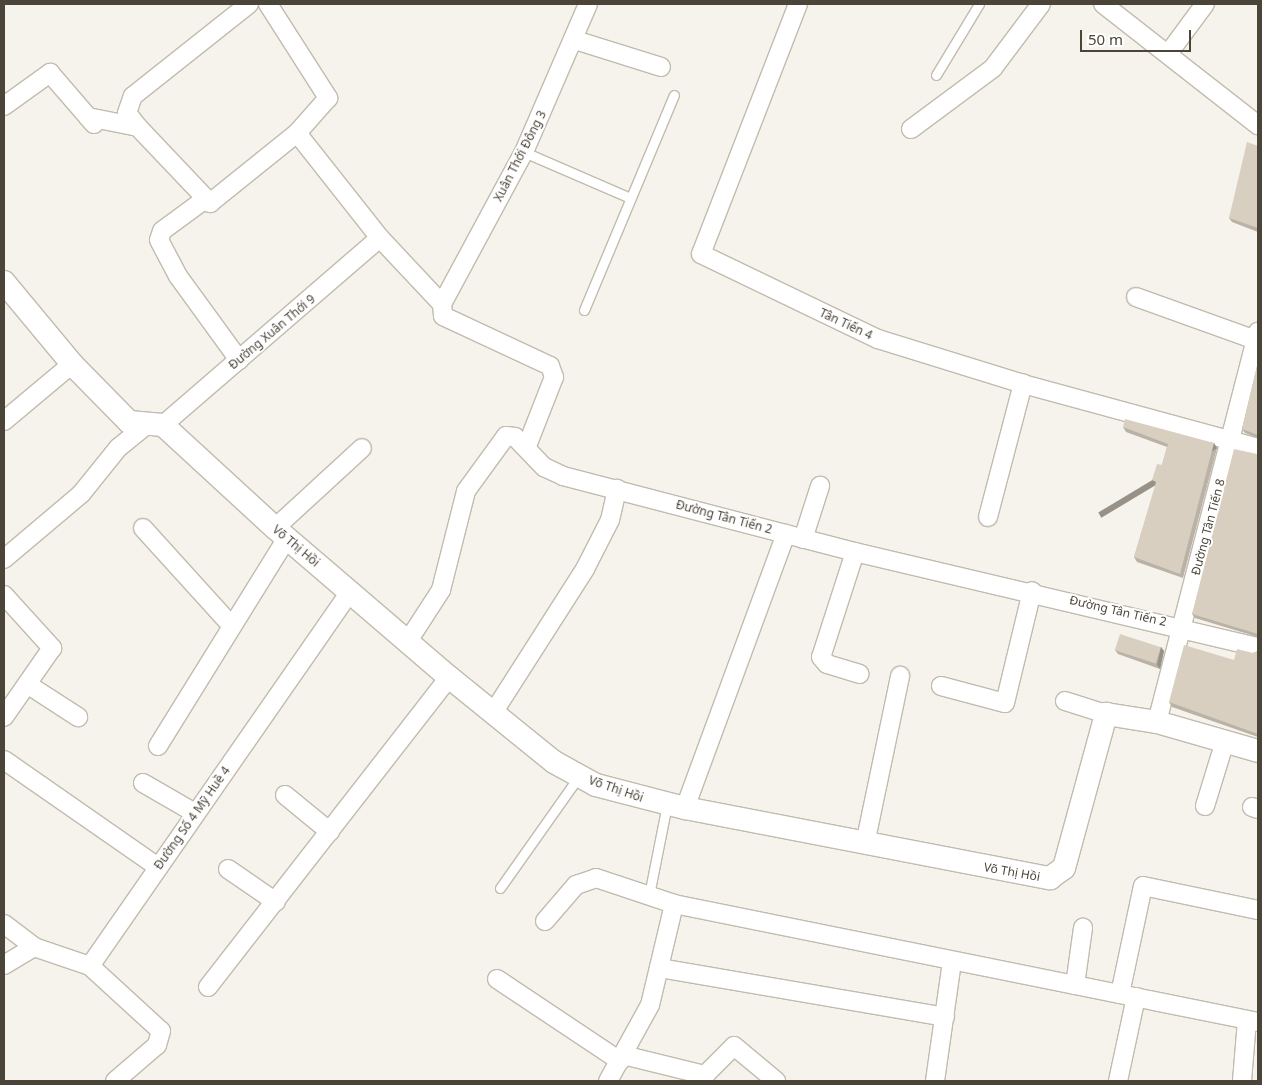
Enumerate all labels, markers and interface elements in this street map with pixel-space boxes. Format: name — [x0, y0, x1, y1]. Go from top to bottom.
scale bar — [1082, 20, 1193, 52]
text: 50 m — [1088, 29, 1123, 49]
street label: Xuân Thới Đông 3 — [491, 108, 549, 204]
street label: Đường Xuân Thới 9 — [226, 292, 318, 372]
street label: Tân Tiến 4 — [817, 305, 875, 343]
street label: Đường Tân Tiến 8 — [1188, 477, 1228, 577]
street label: Đường Tân Tiến 2 — [674, 497, 774, 537]
street label: Võ Thị Hồi — [270, 522, 322, 570]
street label: Đường Tân Tiến 2 — [1068, 593, 1168, 629]
street label: Đường Số 4 Mỹ Huề 4 — [151, 764, 233, 872]
street label: Võ Thị Hồi — [587, 773, 645, 805]
street label: Võ Thị Hồi — [983, 860, 1041, 884]

